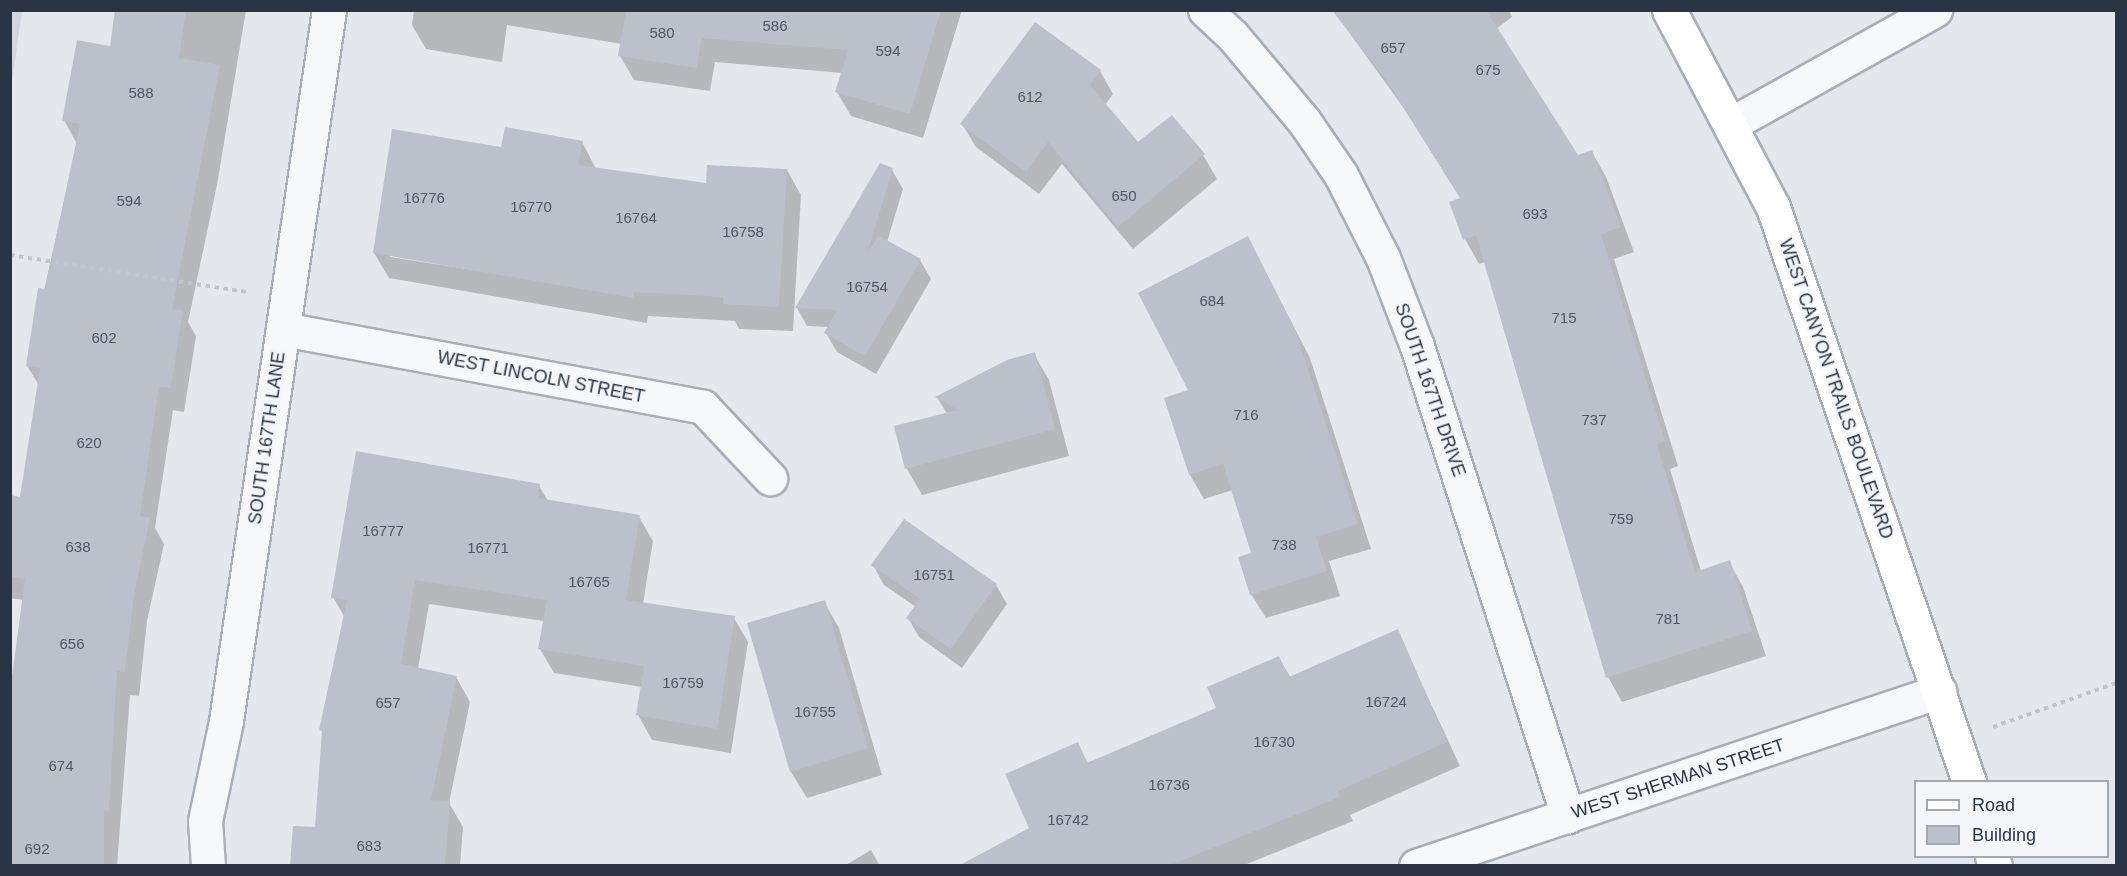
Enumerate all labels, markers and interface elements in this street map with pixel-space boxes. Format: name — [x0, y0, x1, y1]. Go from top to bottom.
house number: 586 — [762, 17, 788, 35]
house number: 580 — [649, 24, 675, 42]
house number: 657 — [1380, 39, 1406, 57]
house number: 594 — [875, 42, 901, 60]
house number: 675 — [1475, 61, 1501, 79]
house number: 588 — [128, 84, 154, 102]
house number: 612 — [1017, 88, 1043, 106]
house number: 650 — [1111, 187, 1137, 205]
house number: 16776 — [403, 189, 445, 207]
house number: 594 — [116, 192, 142, 210]
house number: 16770 — [510, 198, 552, 216]
house number: 693 — [1522, 205, 1548, 223]
house number: 16764 — [615, 209, 657, 227]
house number: 16758 — [722, 223, 764, 241]
street label: WEST CANYON TRAILS BOULEVARD — [1774, 236, 1898, 542]
house number: 16754 — [846, 278, 888, 296]
house number: 684 — [1199, 292, 1225, 310]
street label: SOUTH 167TH DRIVE — [1390, 300, 1470, 480]
house number: 715 — [1551, 309, 1577, 327]
house number: 602 — [91, 329, 117, 347]
street label: WEST LINCOLN STREET — [435, 346, 647, 408]
street label: SOUTH 167TH LANE — [244, 350, 290, 526]
house number: 716 — [1233, 406, 1259, 424]
house number: 737 — [1581, 411, 1607, 429]
house number: 620 — [76, 434, 102, 452]
house number: 759 — [1608, 510, 1634, 528]
house number: 16777 — [362, 522, 404, 540]
house number: 738 — [1271, 536, 1297, 554]
house number: 638 — [65, 538, 91, 556]
house number: 16771 — [467, 539, 509, 557]
house number: 16751 — [913, 566, 955, 584]
house number: 16765 — [568, 573, 610, 591]
house number: 781 — [1655, 610, 1681, 628]
house number: 656 — [59, 635, 85, 653]
house number: 16759 — [662, 674, 704, 692]
house number: 16724 — [1365, 693, 1407, 711]
house number: 657 — [375, 694, 401, 712]
house number: 16755 — [794, 703, 836, 721]
house number: 16730 — [1253, 733, 1295, 751]
street label: WEST SHERMAN STREET — [1569, 734, 1787, 824]
house number: 674 — [48, 757, 74, 775]
house number: 16736 — [1148, 776, 1190, 794]
legend — [1914, 780, 2109, 858]
text: Road — [1972, 795, 2015, 815]
house number: 16742 — [1047, 811, 1089, 829]
text: Building — [1972, 825, 2036, 845]
house number: 683 — [356, 837, 382, 855]
house number: 692 — [24, 840, 50, 858]

